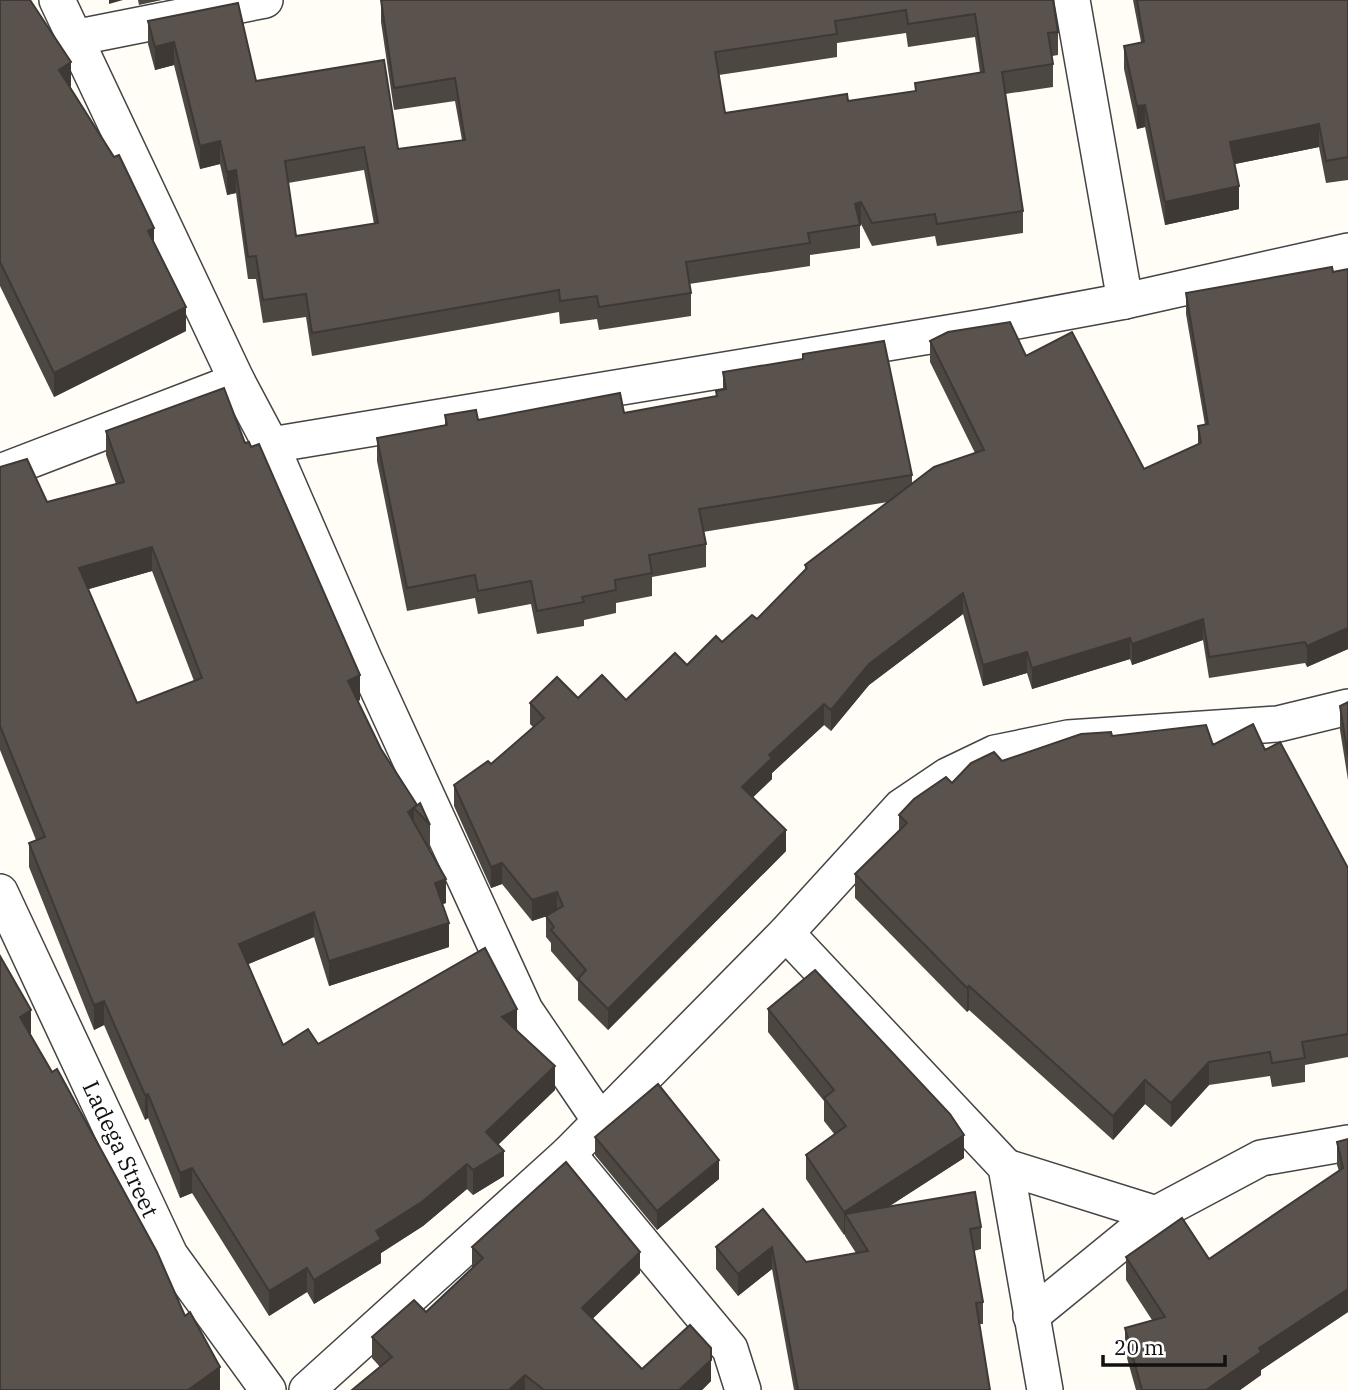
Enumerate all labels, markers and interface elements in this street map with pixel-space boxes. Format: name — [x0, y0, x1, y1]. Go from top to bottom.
street label: Ladega Street — [76, 1076, 166, 1222]
scale bar — [1103, 1324, 1226, 1368]
text: 20 m — [1114, 1333, 1164, 1361]

